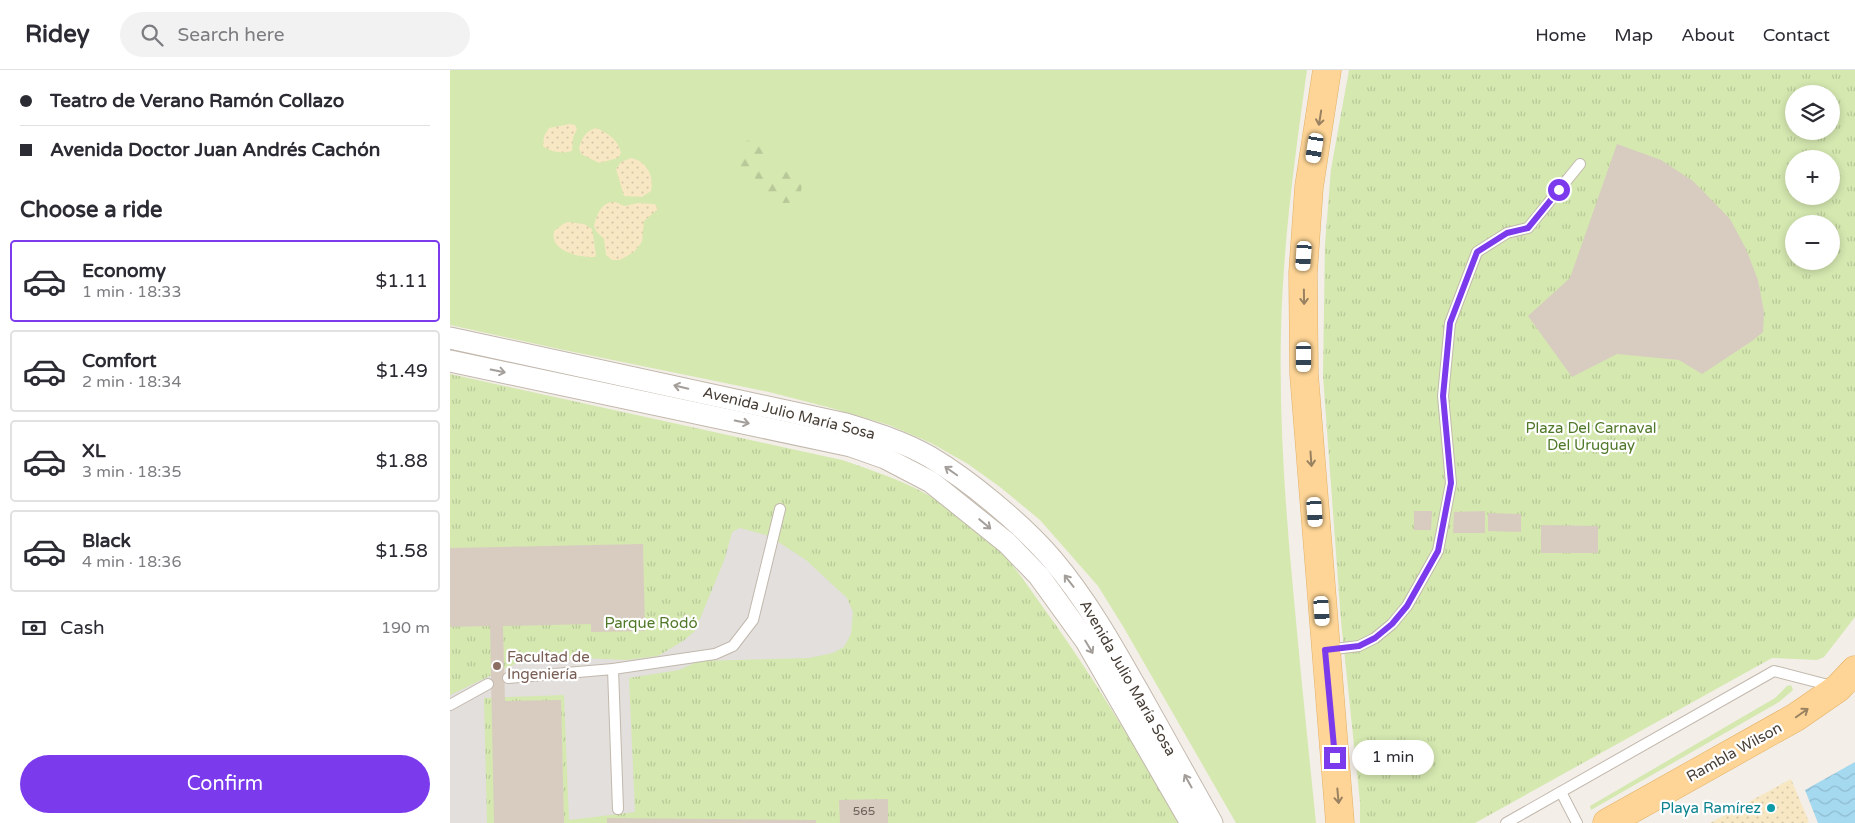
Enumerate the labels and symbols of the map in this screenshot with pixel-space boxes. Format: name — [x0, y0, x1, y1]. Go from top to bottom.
one-way arrow — [1314, 110, 1324, 126]
car — [1305, 132, 1324, 164]
route start — [1548, 179, 1570, 201]
car — [1295, 241, 1312, 271]
one-way arrow — [1299, 289, 1308, 305]
car — [1296, 342, 1311, 372]
one-way arrow — [489, 367, 505, 377]
one-way arrow — [673, 382, 689, 391]
street label: Avenida Julio María Sosa — [701, 383, 877, 443]
one-way arrow — [734, 418, 750, 427]
park label: Plaza Del Carnaval Del Uruguay — [1525, 419, 1657, 454]
one-way arrow — [1306, 451, 1315, 467]
one-way arrow — [944, 466, 958, 476]
car — [1306, 497, 1323, 527]
one-way arrow — [978, 518, 991, 529]
one-way arrow — [1064, 575, 1075, 588]
car — [1313, 596, 1330, 626]
street label: Avenida Julio María Sosa — [1076, 597, 1180, 759]
park label: Parque Rodó — [604, 614, 698, 632]
one-way arrow — [1085, 640, 1095, 654]
place label: Facultad de Ingeniería — [507, 648, 590, 683]
marker: Facultad de Ingeniería — [491, 660, 503, 672]
one-way arrow — [1794, 708, 1808, 718]
street label: Rambla Wilson — [1683, 718, 1785, 786]
callout: 1 min — [1352, 740, 1435, 776]
route end — [1324, 747, 1346, 769]
one-way arrow — [1183, 774, 1193, 788]
one-way arrow — [1334, 788, 1343, 804]
place label: Playa Ramírez — [1661, 799, 1761, 817]
marker: Playa Ramírez — [1765, 802, 1777, 814]
house number: 565 — [853, 804, 875, 818]

